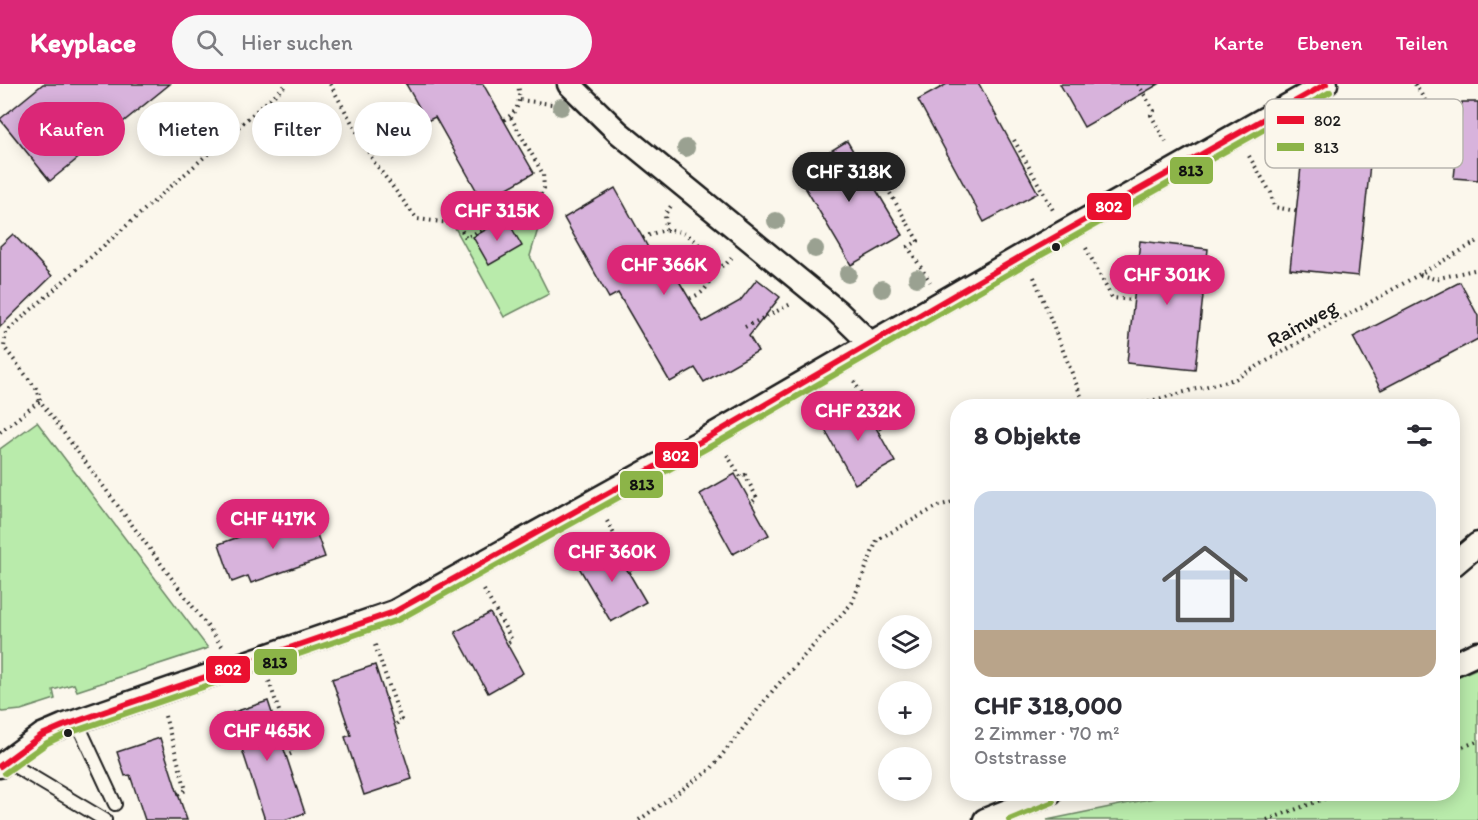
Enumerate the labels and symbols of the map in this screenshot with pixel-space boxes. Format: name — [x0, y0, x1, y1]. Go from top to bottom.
legend — [1265, 99, 1463, 168]
text: 802 — [1314, 111, 1342, 130]
text: 813 — [1314, 138, 1339, 157]
pin: CHF 318K — [787, 152, 911, 203]
line badge: 813 — [1169, 156, 1214, 185]
text: 813 — [1179, 161, 1204, 180]
pin: CHF 315K — [435, 191, 559, 242]
line badge: 802 — [1086, 192, 1132, 221]
text: 802 — [1095, 197, 1123, 216]
unlabelled marker — [1050, 241, 1062, 253]
pin: CHF 366K — [602, 245, 726, 296]
pin: CHF 301K — [1105, 255, 1229, 306]
street label: Rainweg — [1263, 294, 1342, 352]
pin: CHF 232K — [796, 391, 920, 442]
line badge: 802 — [654, 441, 699, 469]
text: 802 — [662, 446, 690, 465]
line badge: 813 — [619, 470, 664, 499]
text: 813 — [630, 475, 655, 494]
pin: CHF 417K — [211, 499, 335, 550]
pin: CHF 360K — [550, 532, 674, 583]
line badge: 813 — [253, 648, 298, 676]
text: 813 — [263, 653, 288, 672]
line badge: 802 — [205, 655, 251, 684]
text: 802 — [214, 660, 242, 679]
pin: CHF 465K — [205, 711, 329, 762]
unlabelled marker — [62, 727, 74, 739]

